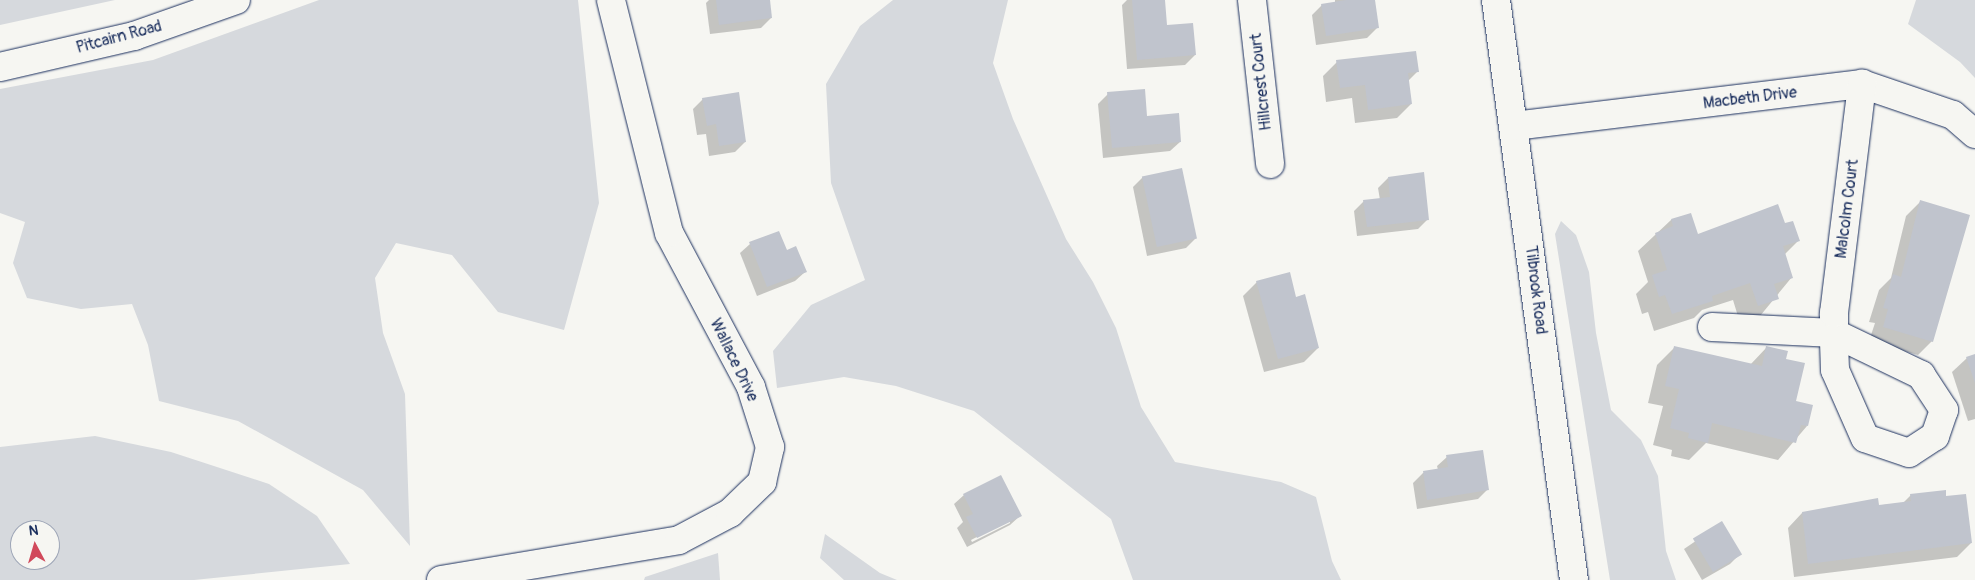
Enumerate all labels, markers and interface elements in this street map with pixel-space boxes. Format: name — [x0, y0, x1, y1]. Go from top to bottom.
street label: Pitcairn Road — [74, 16, 164, 58]
street label: Hillcrest Court — [1246, 32, 1276, 132]
street label: Macbeth Drive — [1702, 83, 1798, 113]
street label: Malcolm Court — [1831, 158, 1863, 260]
street label: Tilbrook Road — [1521, 245, 1551, 335]
street label: Wallace Drive — [706, 315, 762, 405]
north arrow — [10, 520, 60, 570]
text: N — [28, 522, 39, 540]

